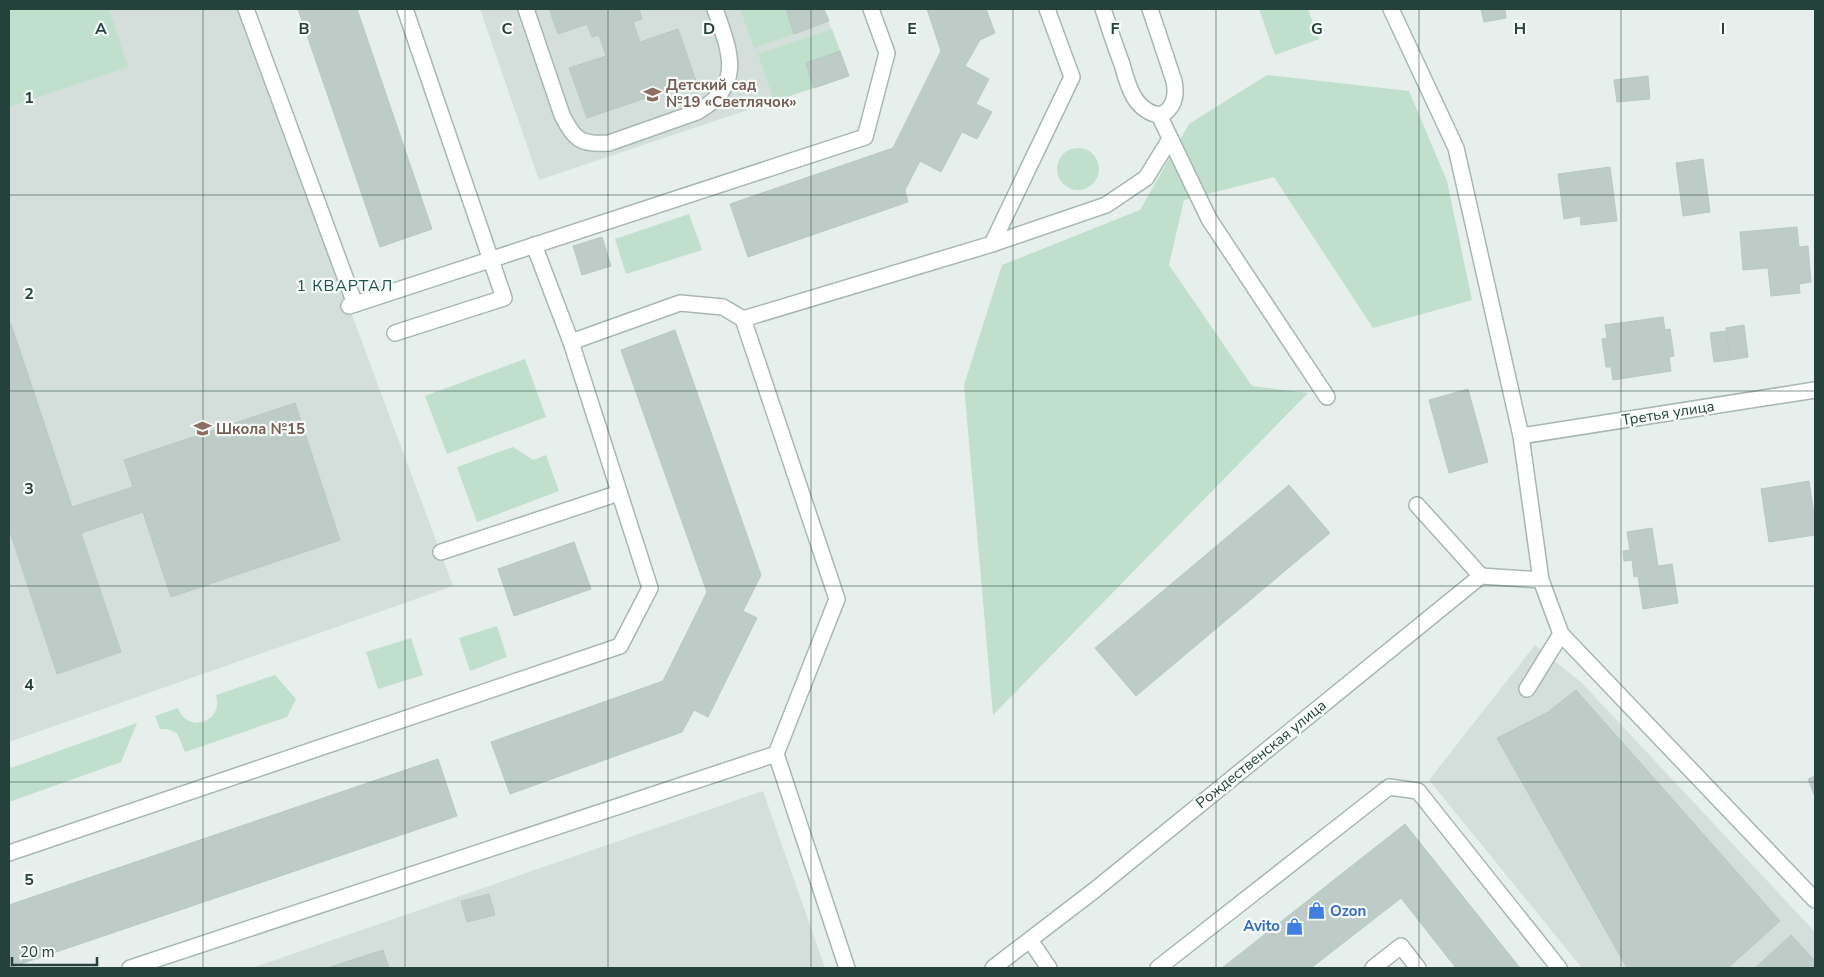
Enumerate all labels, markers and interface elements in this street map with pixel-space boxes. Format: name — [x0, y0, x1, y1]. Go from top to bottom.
text: A — [95, 18, 107, 40]
text: B — [298, 18, 310, 40]
text: C — [502, 18, 513, 40]
text: D — [703, 18, 715, 40]
text: E — [907, 18, 917, 40]
text: F — [1111, 18, 1120, 40]
text: G — [1311, 18, 1323, 40]
text: H — [1514, 18, 1526, 40]
text: I — [1721, 18, 1725, 40]
place label: Детский сад №19 «Светлячок» — [666, 75, 797, 112]
school or university icon: Детский сад №19 «Светлячок» — [642, 84, 662, 104]
text: 1 — [24, 87, 34, 109]
district label: 1 КВАРТАЛ — [297, 275, 393, 297]
text: 2 — [24, 283, 34, 305]
street label: Третья улица — [1620, 396, 1716, 430]
school or university icon: Школа №15 — [192, 419, 212, 439]
place label: Школа №15 — [216, 419, 305, 439]
text: 3 — [24, 478, 34, 500]
text: 4 — [24, 674, 34, 696]
street label: Рождественская улица — [1192, 695, 1330, 813]
text: 5 — [24, 869, 34, 891]
shop icon: Ozon — [1306, 901, 1326, 921]
place label: Ozon — [1330, 901, 1366, 921]
place label: Avito — [1243, 916, 1280, 936]
shop icon: Avito — [1284, 916, 1304, 936]
scale bar — [12, 934, 98, 966]
text: 20 m — [20, 942, 55, 962]

